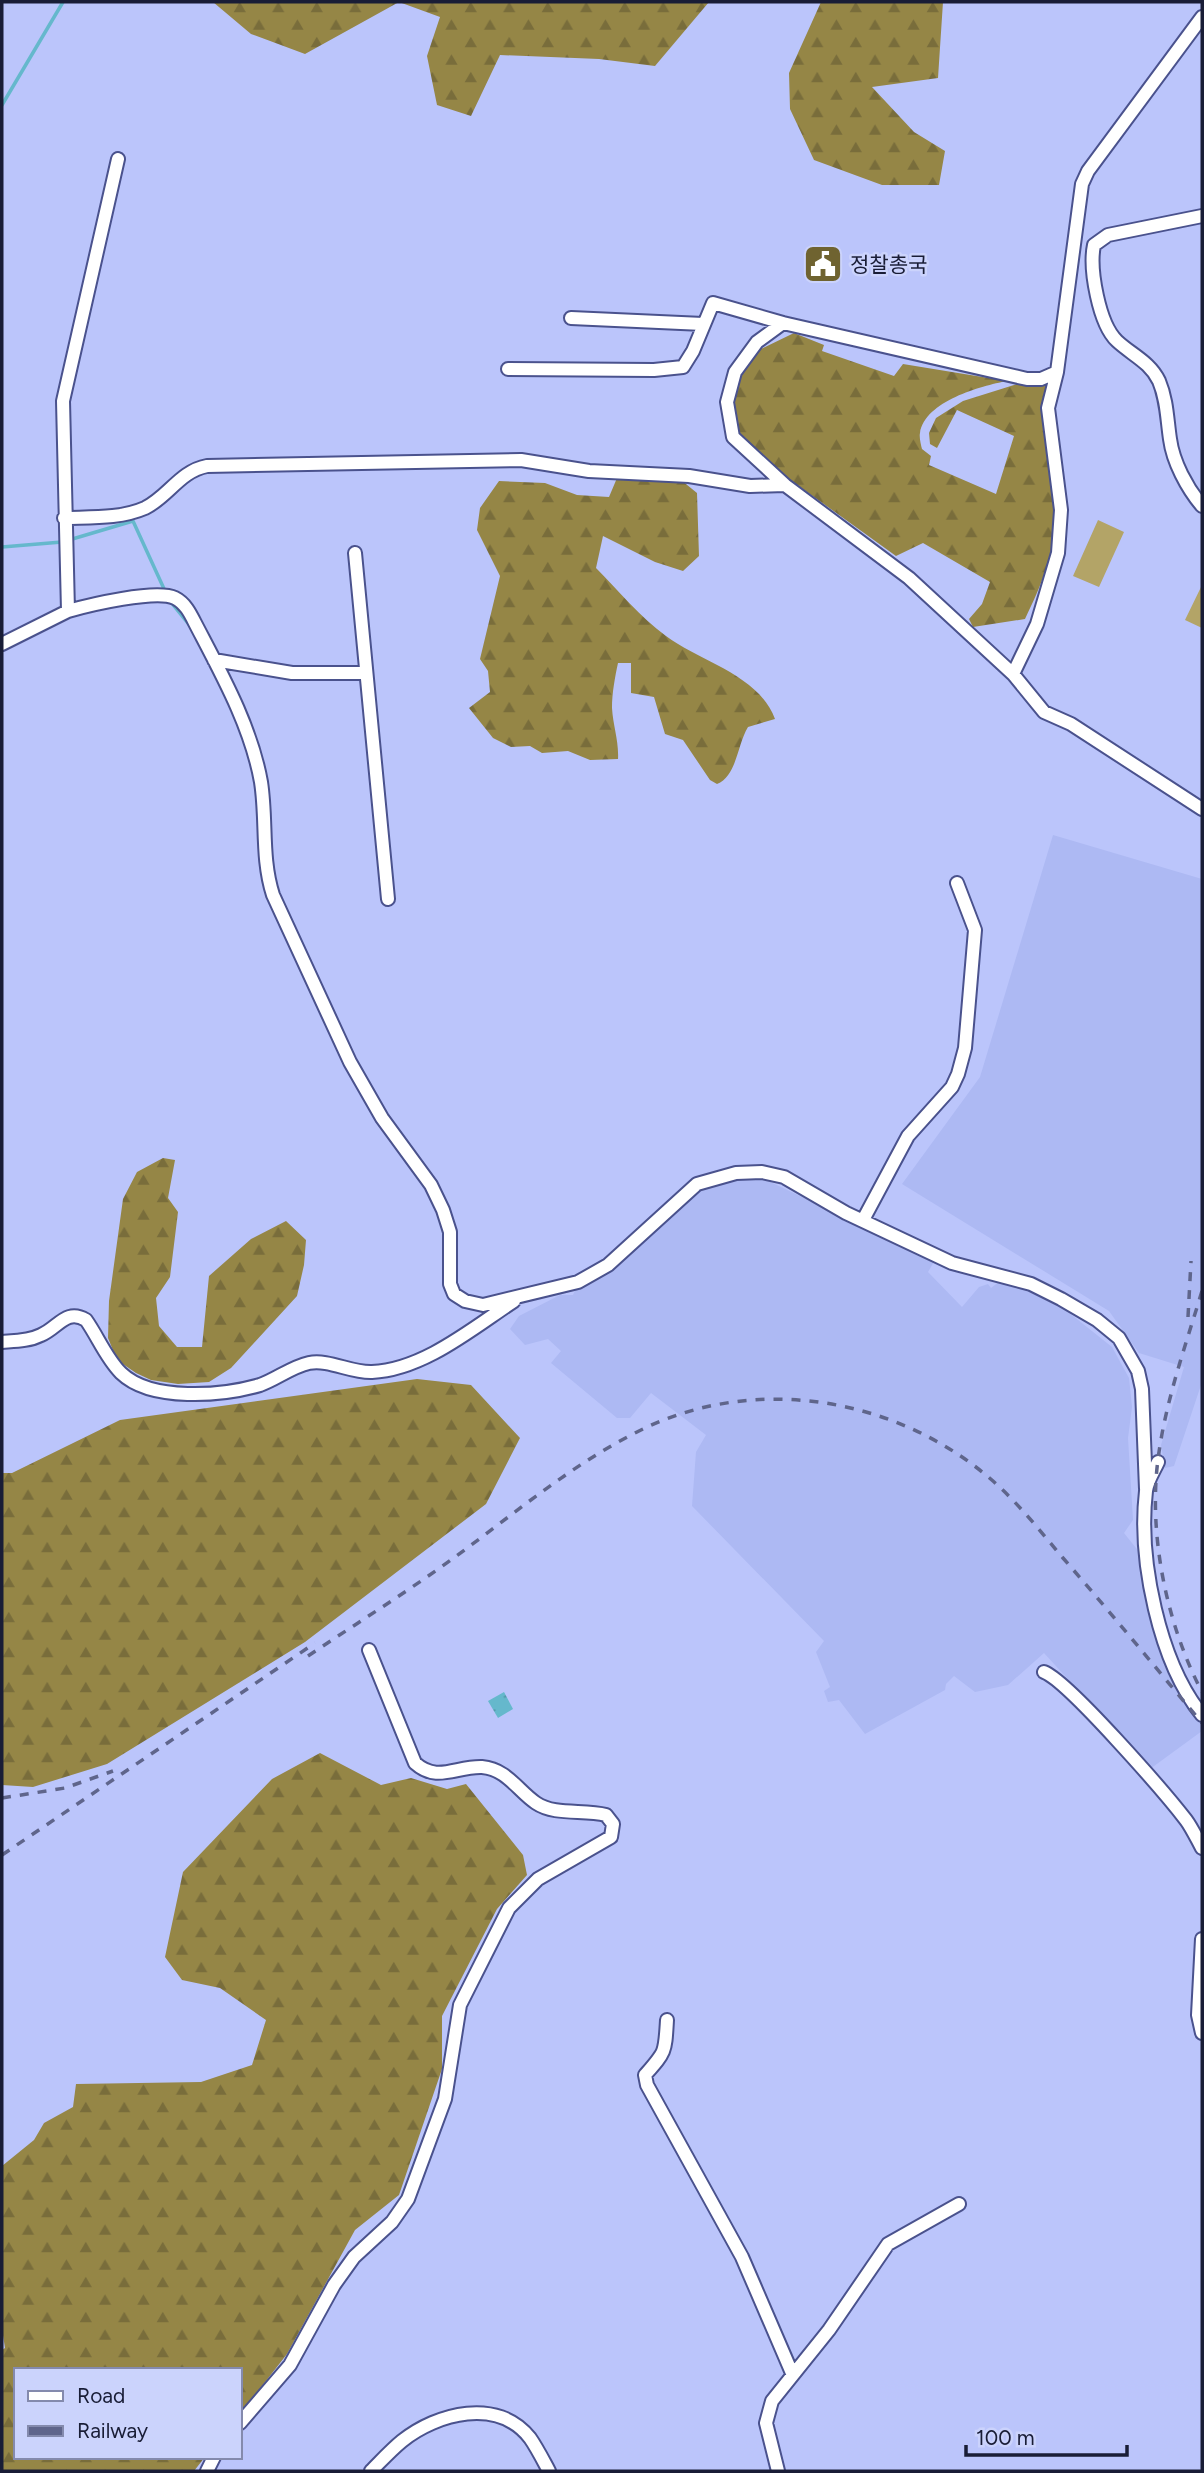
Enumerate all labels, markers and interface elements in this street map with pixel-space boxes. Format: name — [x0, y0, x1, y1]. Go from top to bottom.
public building icon: 정찰총국 — [802, 243, 844, 285]
place label: 정찰총국 — [850, 252, 927, 277]
legend — [14, 2368, 242, 2459]
text: Road — [77, 2383, 125, 2408]
scale bar — [966, 2414, 1127, 2458]
text: Railway — [77, 2418, 148, 2443]
text: 100 m — [976, 2425, 1035, 2450]

